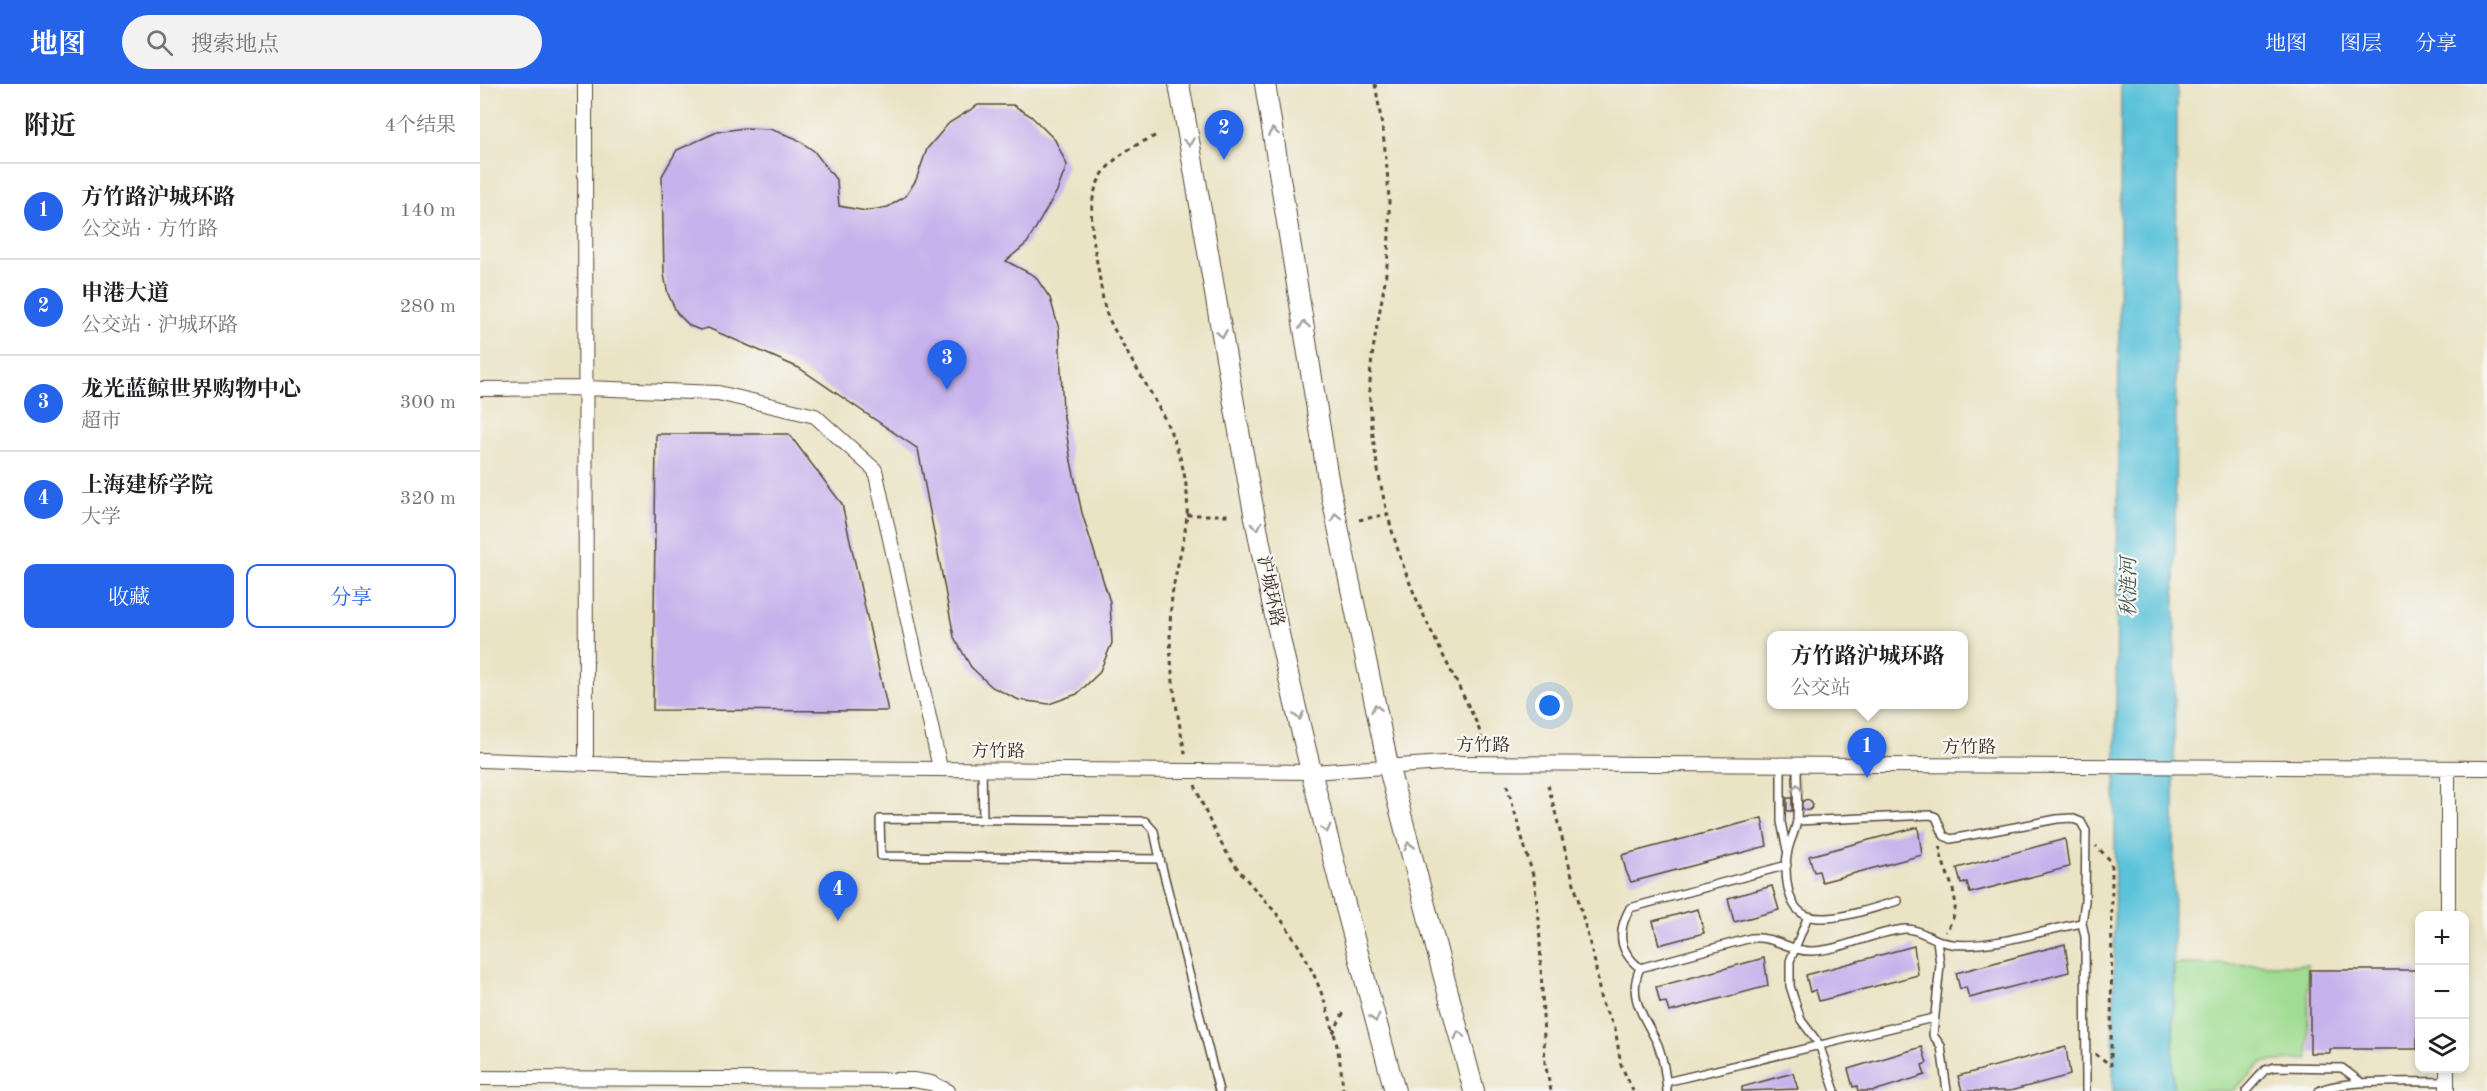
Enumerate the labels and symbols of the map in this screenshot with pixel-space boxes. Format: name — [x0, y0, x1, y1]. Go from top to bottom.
pin: 2 — [1204, 110, 1244, 160]
one-way arrow — [1267, 127, 1279, 137]
one-way arrow — [1182, 136, 1195, 146]
one-way arrow — [1298, 320, 1311, 330]
one-way arrow — [1215, 329, 1227, 339]
pin: 3 — [928, 340, 966, 390]
one-way arrow — [1330, 512, 1343, 522]
one-way arrow — [1250, 520, 1263, 530]
street label: 沪城环路 — [1254, 554, 1288, 628]
water label: 秋涟河 — [2118, 554, 2140, 617]
your location — [1535, 691, 1564, 720]
one-way arrow — [1370, 703, 1383, 713]
one-way arrow — [1291, 711, 1304, 721]
pin: 1 — [1848, 728, 1886, 778]
street label: 方竹路 — [1456, 735, 1510, 755]
street label: 方竹路 — [1942, 737, 1996, 757]
street label: 方竹路 — [971, 741, 1025, 761]
one-way arrow — [1791, 784, 1803, 793]
one-way arrow — [1319, 824, 1332, 834]
one-way arrow — [1404, 841, 1416, 852]
pin: 4 — [818, 872, 858, 921]
one-way arrow — [1368, 1012, 1380, 1023]
one-way arrow — [1454, 1030, 1466, 1040]

